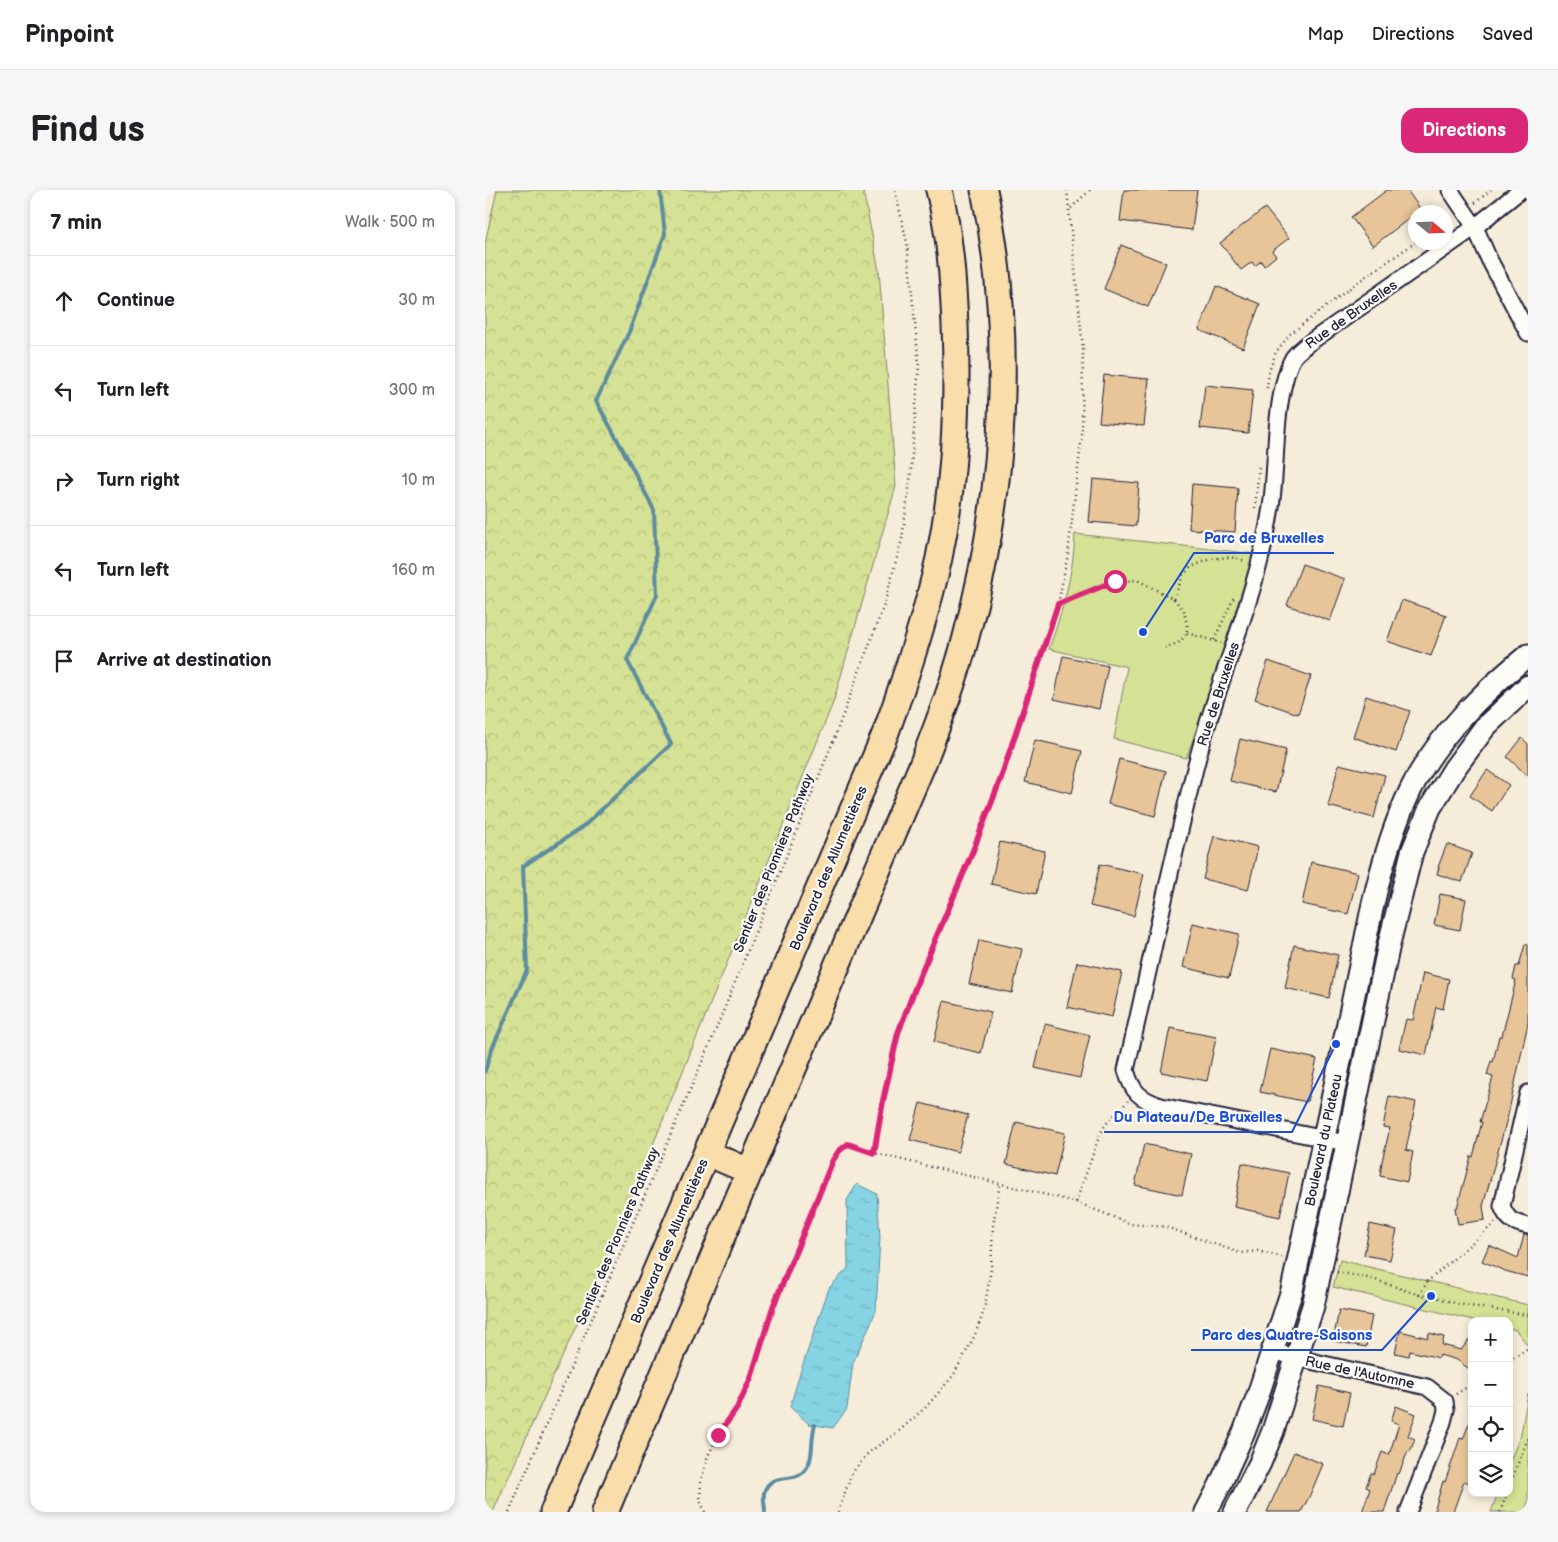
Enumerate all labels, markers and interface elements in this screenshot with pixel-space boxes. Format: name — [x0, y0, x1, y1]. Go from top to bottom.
text: Pinpoint — [25, 20, 114, 49]
text: Map — [1308, 24, 1344, 45]
text: Directions — [1372, 24, 1454, 45]
text: Saved — [1482, 24, 1533, 45]
button: Directions — [1401, 108, 1528, 153]
text: Find us — [30, 109, 145, 152]
north arrow — [1408, 205, 1453, 250]
text: 7 min — [50, 210, 102, 235]
text: Walk · 500 m — [345, 213, 435, 232]
street label: Rue de Bruxelles — [1302, 276, 1401, 352]
icon: ahead — [50, 287, 78, 315]
text: Continue — [97, 289, 175, 312]
text: 30 m — [398, 291, 435, 310]
icon: left — [50, 377, 78, 405]
text: Turn left — [97, 379, 169, 402]
text: 300 m — [389, 381, 435, 400]
icon: right — [50, 467, 78, 495]
text: Turn right — [97, 469, 180, 492]
text: 10 m — [402, 471, 435, 490]
callout: Parc de Bruxelles — [1194, 523, 1334, 553]
text: Parc de Bruxelles — [1204, 529, 1324, 548]
icon: left — [50, 557, 78, 585]
text: Turn left — [97, 559, 169, 582]
text: 160 m — [392, 561, 435, 580]
route start — [1104, 570, 1127, 593]
street label: Rue de Bruxelles — [1194, 640, 1243, 748]
icon: arrive — [50, 647, 78, 675]
text: Arrive at destination — [97, 649, 272, 672]
street label: Sentier des Pionniers Pathway — [730, 771, 817, 955]
street label: Boulevard des Allumettières — [786, 783, 871, 953]
street label: Boulevard du Plateau — [1301, 1072, 1346, 1208]
callout: Du Plateau/De Bruxelles — [1104, 1102, 1292, 1132]
text: Du Plateau/De Bruxelles — [1114, 1108, 1282, 1127]
street label: Sentier des Pionniers Pathway — [572, 1144, 663, 1328]
street label: Boulevard des Allumettières — [627, 1156, 712, 1326]
map controls — [1468, 1317, 1513, 1497]
button: + — [1468, 1317, 1513, 1362]
callout: Parc des Quatre-Saisons — [1191, 1320, 1382, 1350]
text: Parc des Quatre-Saisons — [1202, 1326, 1372, 1345]
street label: Rue de l'Automne — [1304, 1353, 1416, 1392]
button: − — [1468, 1362, 1513, 1407]
button: locate — [1468, 1407, 1513, 1452]
route end — [707, 1424, 730, 1447]
button: layers — [1468, 1452, 1513, 1497]

